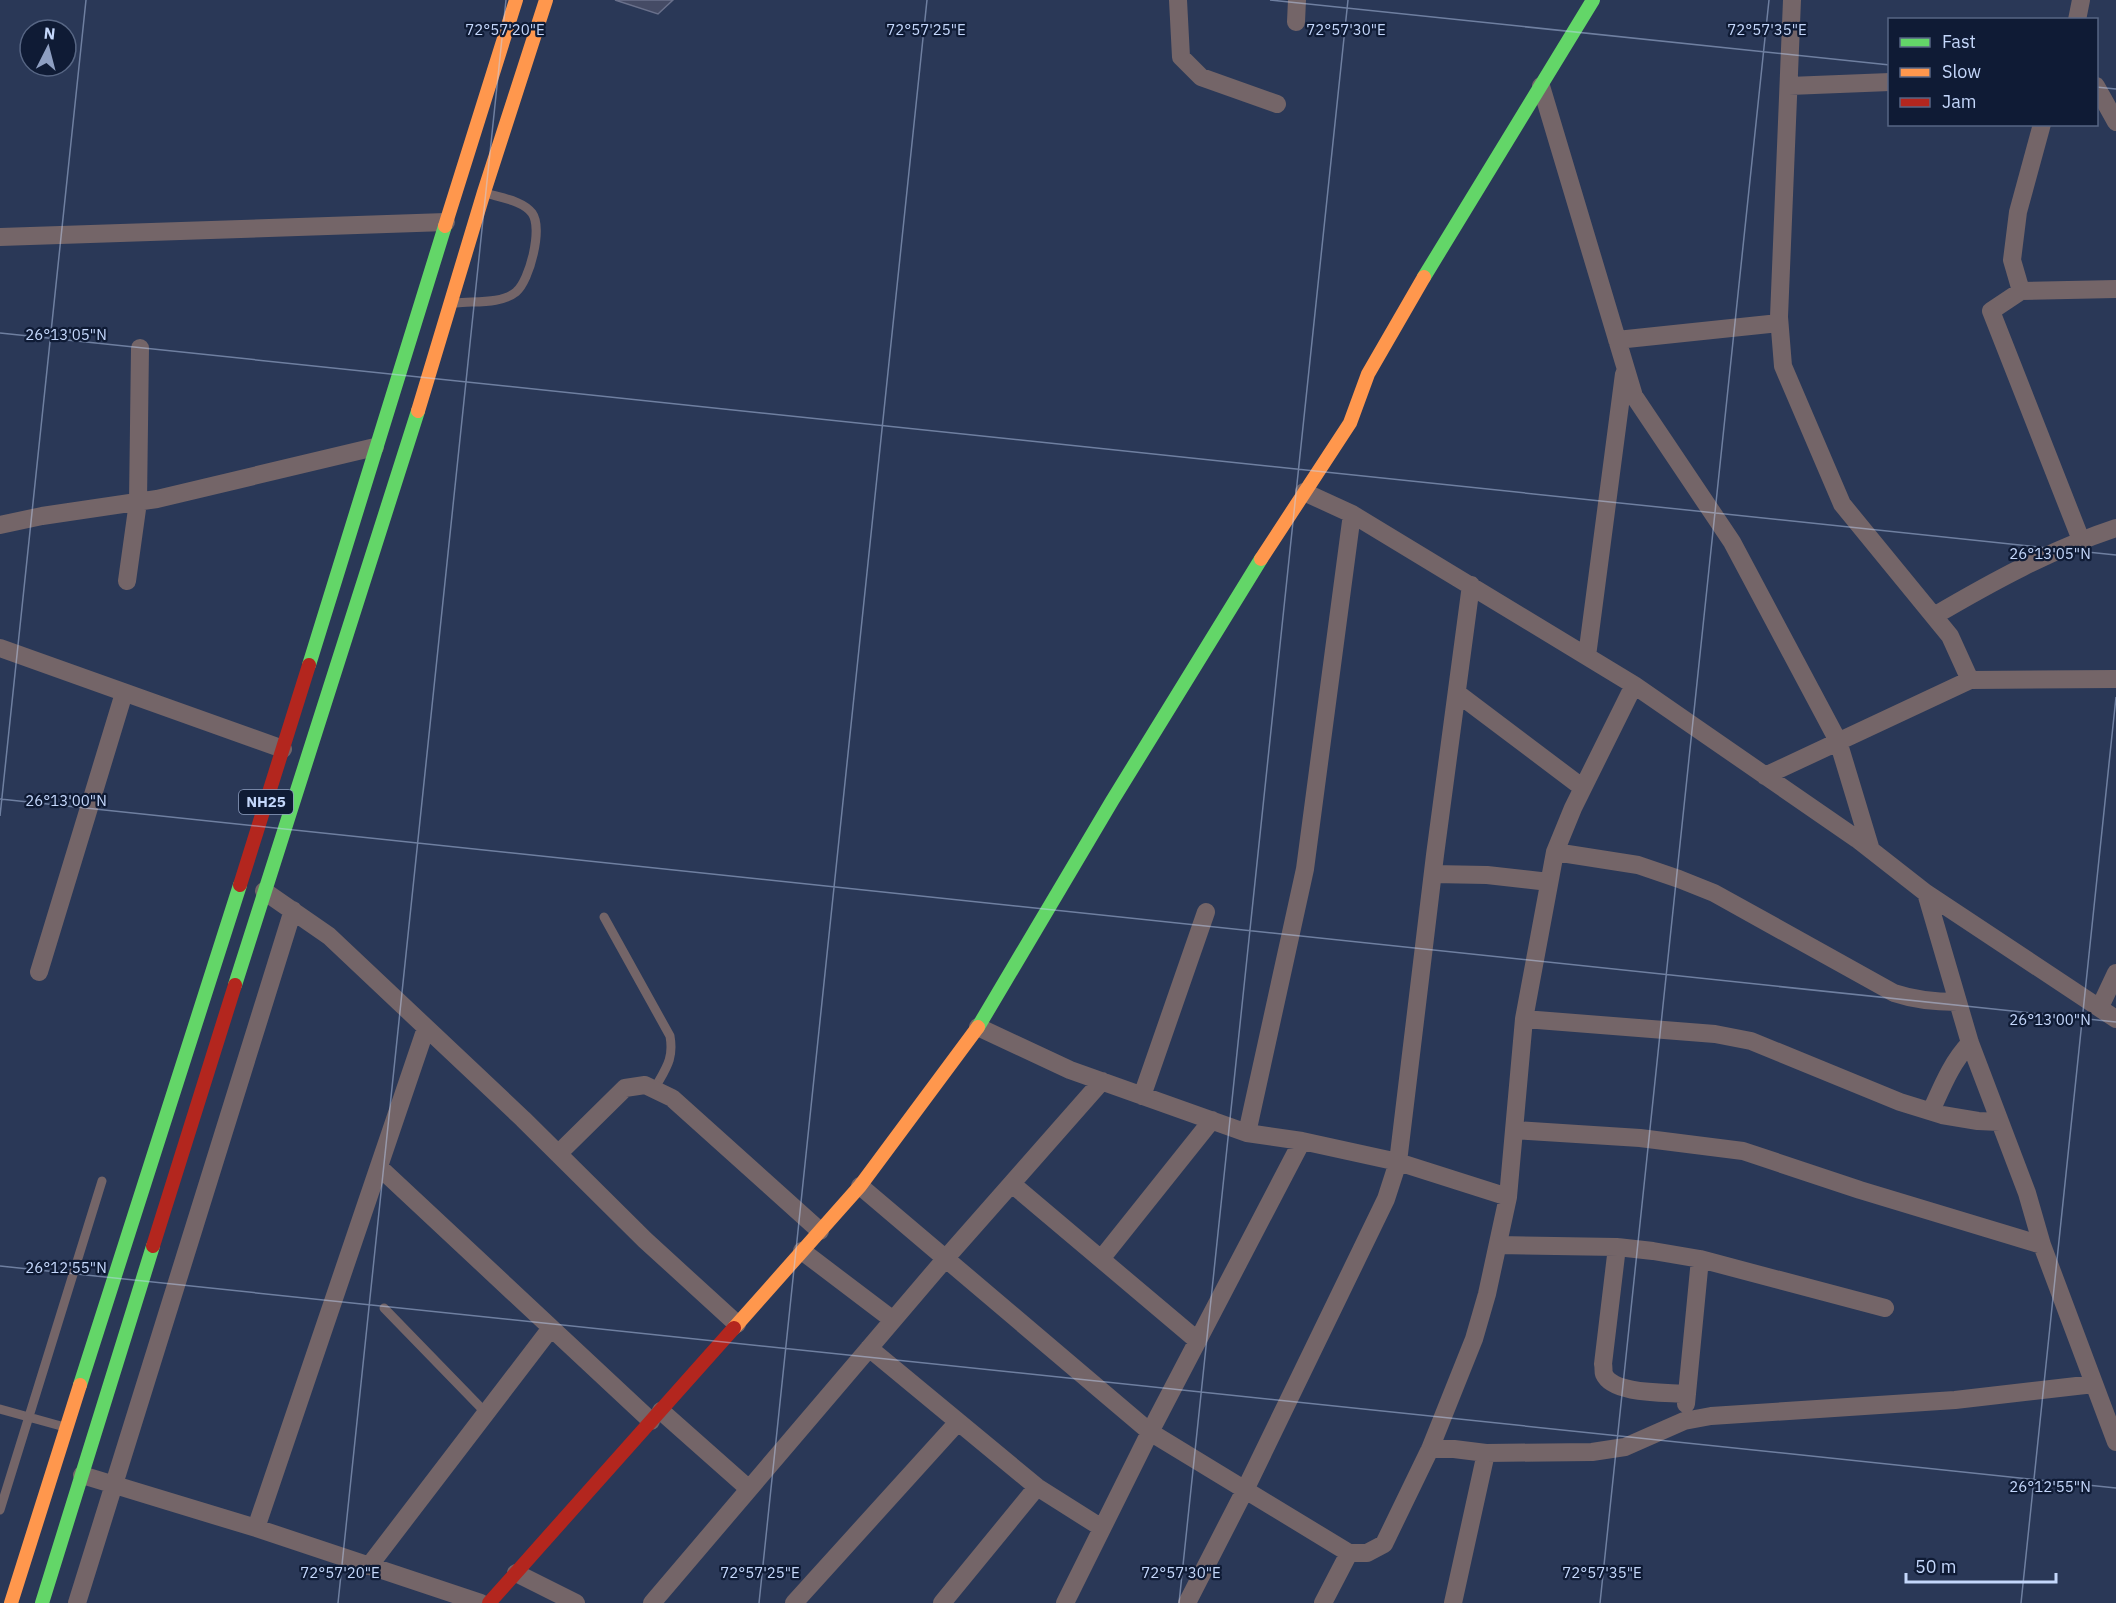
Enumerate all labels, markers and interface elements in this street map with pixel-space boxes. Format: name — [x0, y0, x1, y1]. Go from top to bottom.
north arrow — [18, 18, 78, 78]
legend — [1888, 18, 2098, 126]
text: 72°57'20"E — [465, 20, 545, 39]
text: 72°57'25"E — [886, 20, 966, 39]
text: 72°57'30"E — [1306, 20, 1386, 39]
text: 72°57'35"E — [1727, 20, 1807, 39]
text: N — [43, 23, 56, 44]
text: Fast — [1942, 30, 1976, 53]
text: Slow — [1942, 60, 1981, 83]
text: Jam — [1942, 90, 1977, 113]
text: 26°13'05"N — [25, 325, 107, 344]
text: 26°13'05"N — [2009, 544, 2091, 563]
road number: NH25 — [239, 790, 293, 814]
text: 26°13'00"N — [25, 791, 107, 810]
text: 26°13'00"N — [2009, 1010, 2091, 1029]
text: 26°12'55"N — [25, 1258, 107, 1277]
text: 26°12'55"N — [2009, 1477, 2091, 1496]
scale bar — [1906, 1546, 2056, 1584]
text: 50 m — [1915, 1555, 1957, 1578]
text: 72°57'20"E — [300, 1563, 380, 1582]
text: 72°57'25"E — [720, 1563, 800, 1582]
text: 72°57'30"E — [1141, 1563, 1221, 1582]
text: 72°57'35"E — [1562, 1563, 1642, 1582]

